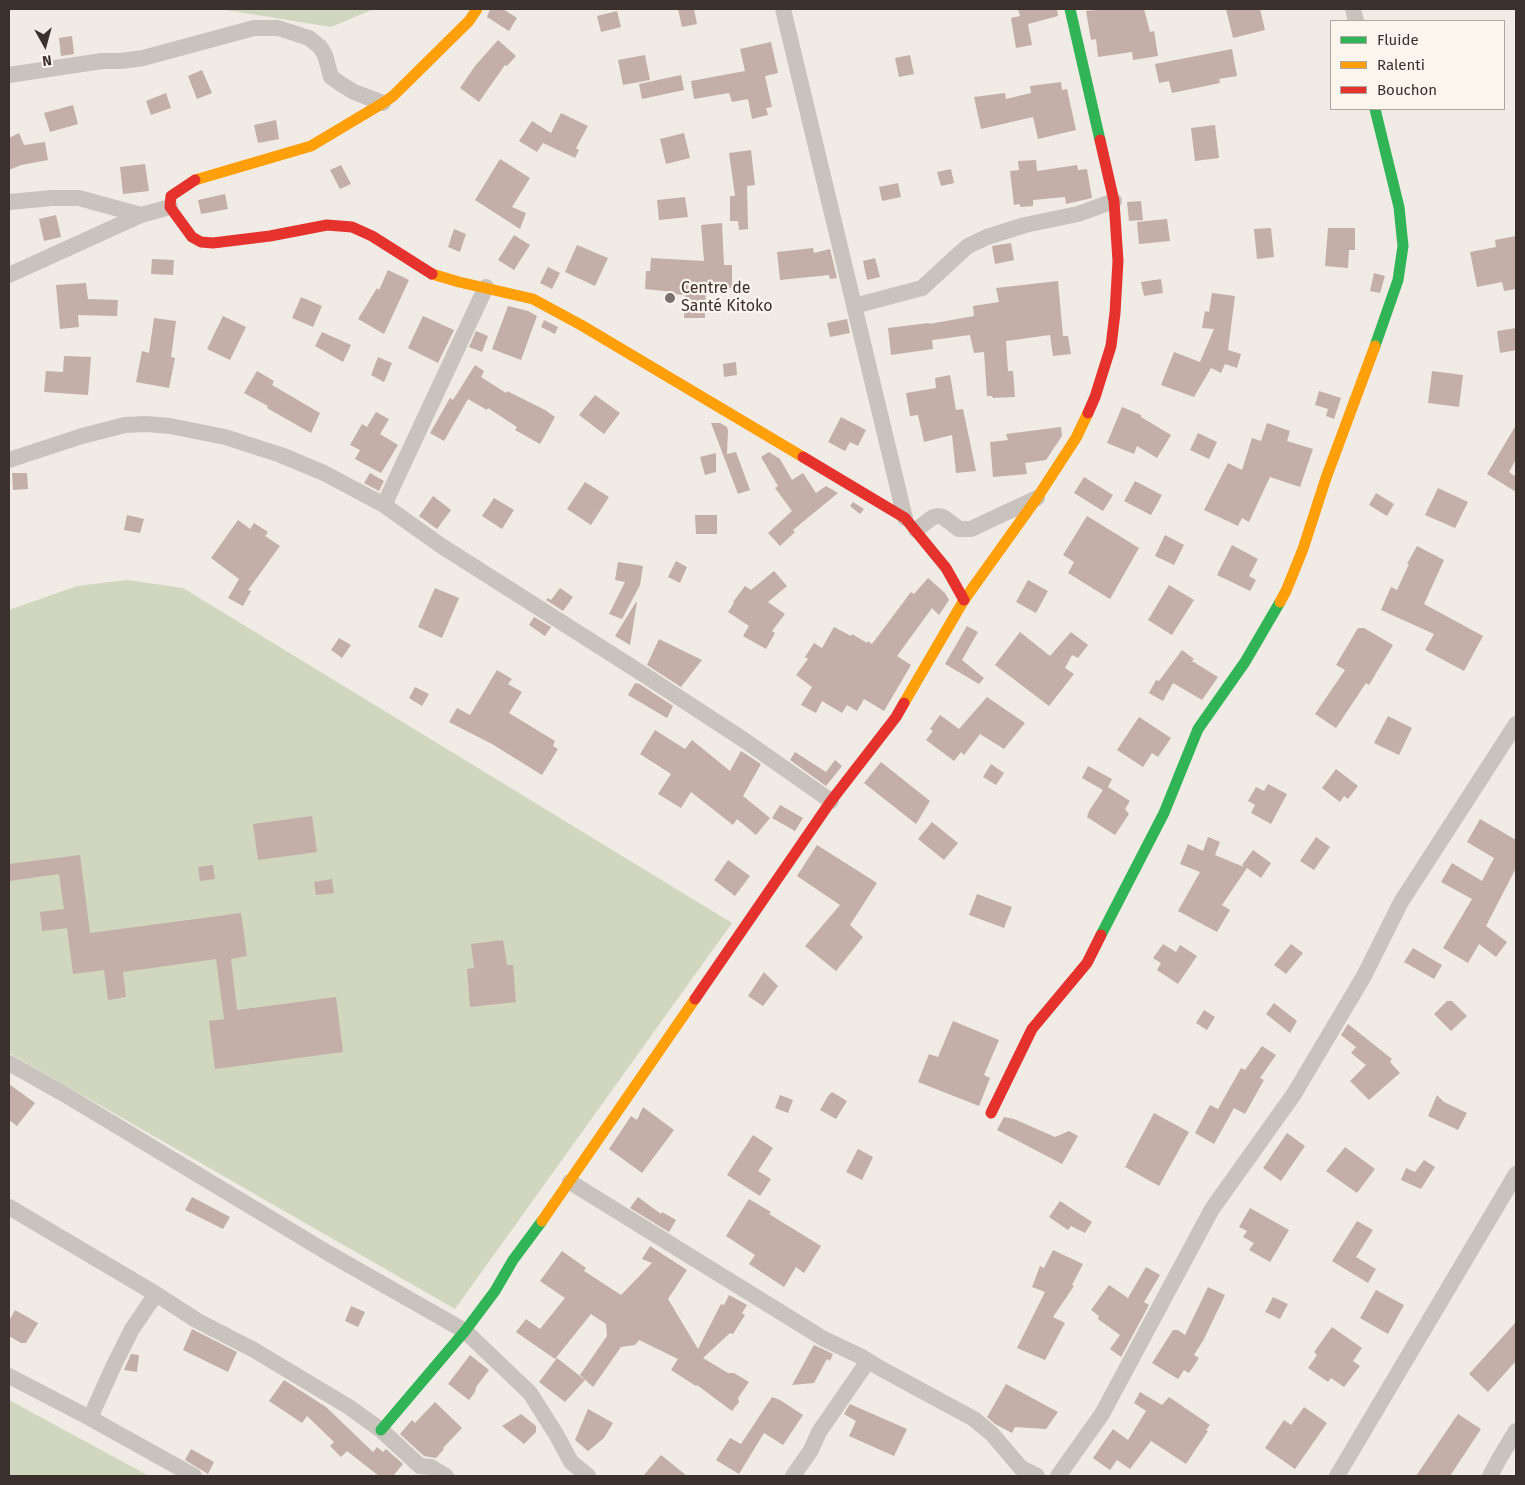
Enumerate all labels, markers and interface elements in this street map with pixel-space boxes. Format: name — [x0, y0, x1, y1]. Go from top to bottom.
north arrow — [20, 20, 70, 70]
legend — [1330, 20, 1505, 110]
text: Fluide — [1377, 31, 1419, 49]
text: N — [41, 51, 53, 69]
text: Ralenti — [1377, 56, 1425, 74]
text: Bouchon — [1377, 81, 1437, 99]
place label: Centre de Santé Kitoko — [681, 279, 773, 317]
marker: Centre de Santé Kitoko — [663, 291, 677, 305]

